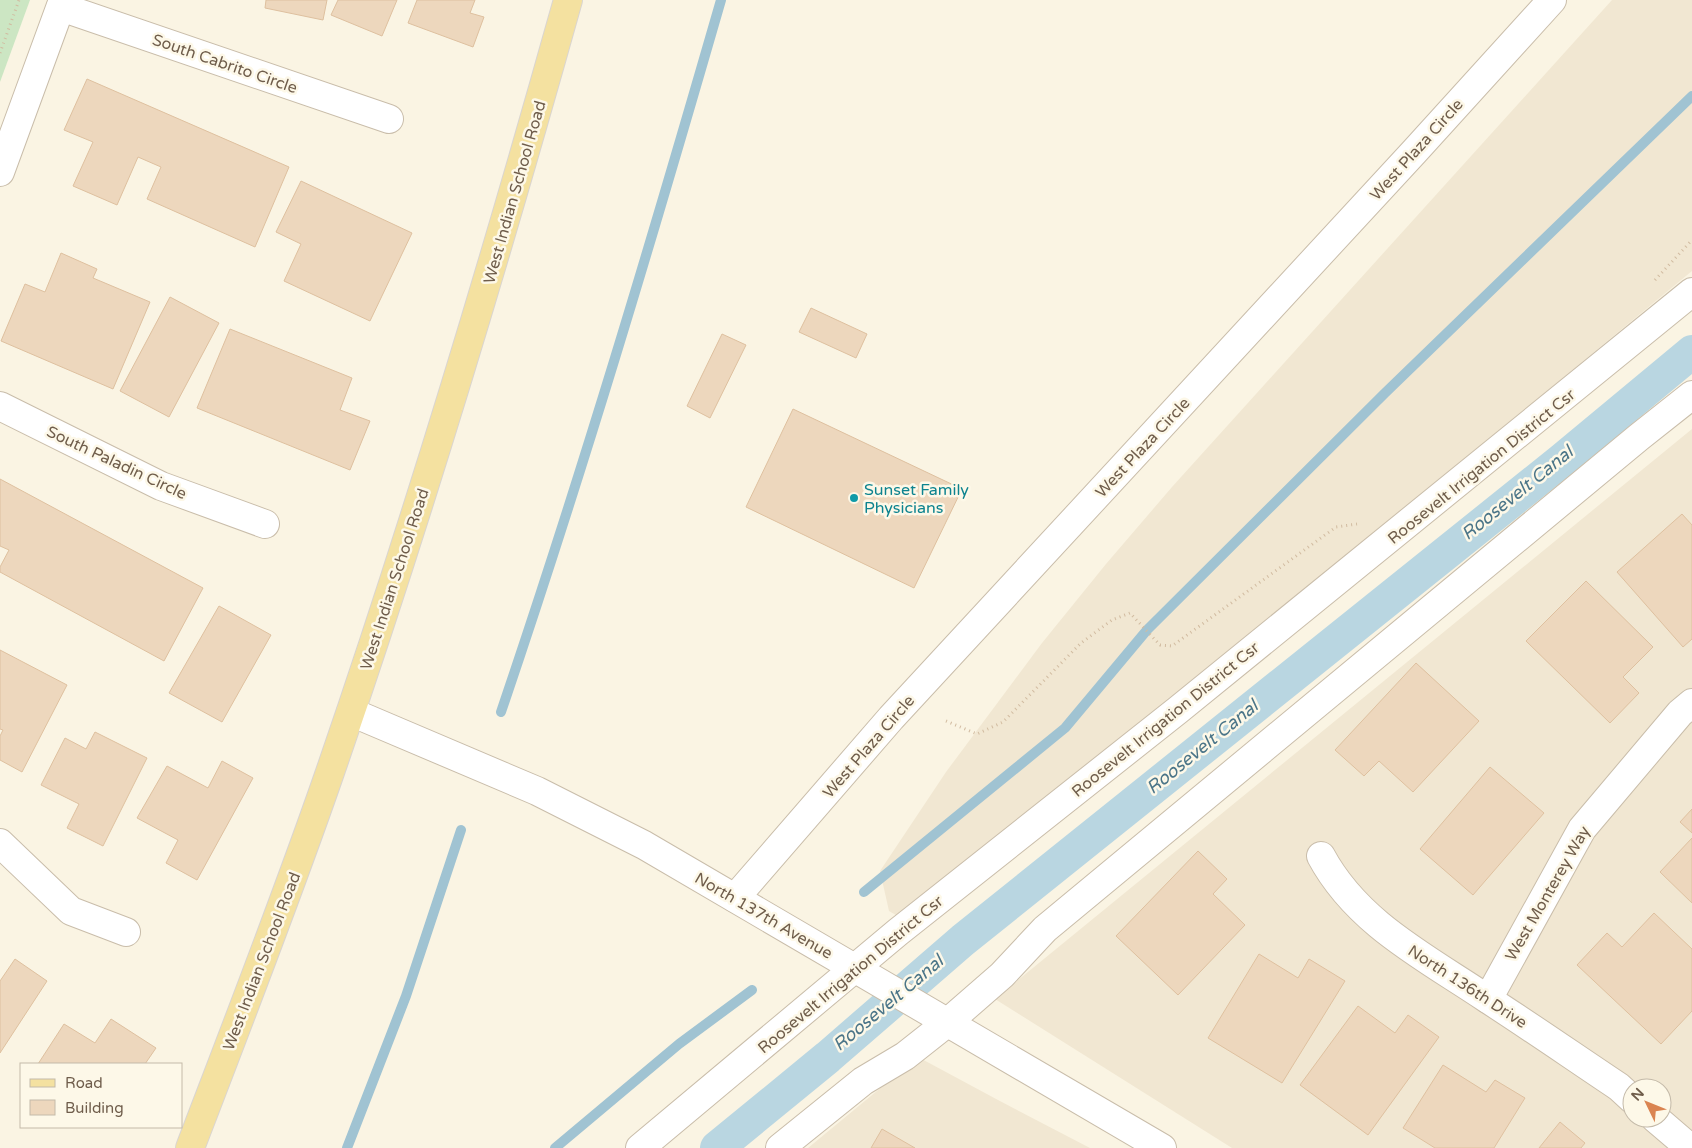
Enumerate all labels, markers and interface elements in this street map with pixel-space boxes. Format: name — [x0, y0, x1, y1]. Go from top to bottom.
street label: South Cabrito Circle — [150, 30, 300, 98]
street label: West Plaza Circle — [1366, 95, 1468, 205]
street label: West Indian School Road — [479, 98, 551, 286]
street label: Roosevelt Irrigation District Csr — [1384, 384, 1580, 549]
street label: West Plaza Circle — [1091, 393, 1194, 502]
street label: South Paladin Circle — [43, 422, 190, 504]
water label: Roosevelt Canal — [1457, 440, 1579, 545]
place label: Sunset Family Physicians — [864, 480, 969, 518]
street label: West Indian School Road — [356, 486, 434, 672]
marker: Sunset Family Physicians — [848, 492, 860, 504]
street label: Roosevelt Irrigation District Csr — [1068, 637, 1264, 802]
street label: West Plaza Circle — [819, 691, 919, 802]
water label: Roosevelt Canal — [1142, 694, 1264, 799]
street label: West Monterey Way — [1501, 822, 1595, 965]
street label: North 137th Avenue — [691, 868, 836, 964]
street label: West Indian School Road — [219, 869, 305, 1053]
street label: Roosevelt Irrigation District Csr — [754, 891, 948, 1058]
street label: North 136th Drive — [1404, 941, 1531, 1033]
water label: Roosevelt Canal — [828, 949, 950, 1056]
legend — [20, 1063, 182, 1128]
text: Road — [65, 1074, 103, 1092]
north arrow — [1622, 1078, 1672, 1128]
text: N — [1628, 1085, 1648, 1104]
text: Building — [65, 1099, 124, 1117]

